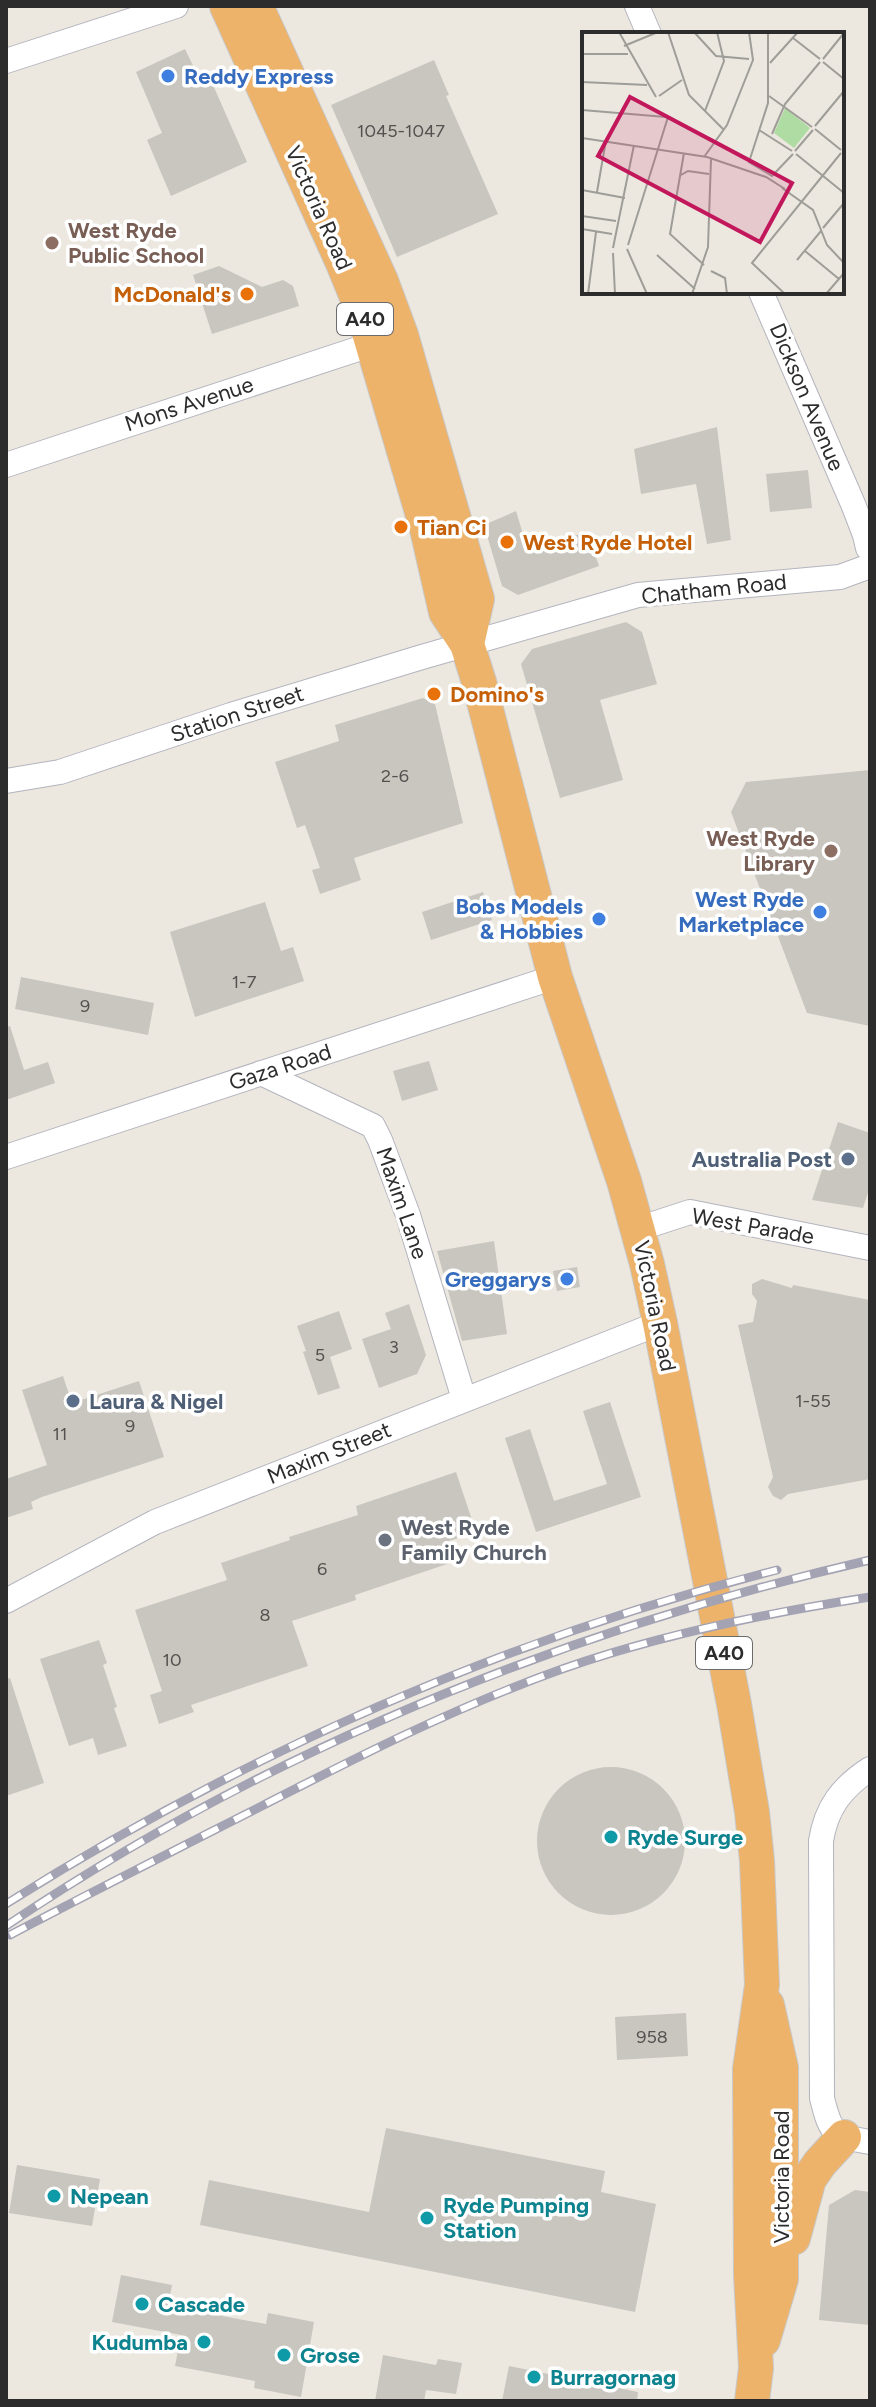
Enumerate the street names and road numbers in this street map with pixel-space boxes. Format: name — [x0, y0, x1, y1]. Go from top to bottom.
street label: Victoria Road — [280, 142, 358, 274]
road number: A40 — [337, 303, 393, 335]
street label: Dickson Avenue — [764, 319, 850, 475]
street label: Mons Avenue — [121, 370, 257, 438]
street label: Chatham Road — [640, 568, 788, 610]
street label: Station Street — [167, 680, 307, 748]
street label: Gaza Road — [225, 1038, 335, 1096]
street label: Maxim Lane — [370, 1144, 434, 1262]
street label: West Parade — [690, 1202, 816, 1250]
street label: Victoria Road — [628, 1238, 682, 1374]
street label: Maxim Street — [263, 1416, 395, 1490]
road number: A40 — [696, 1637, 752, 1669]
street label: Victoria Road — [768, 2110, 795, 2244]

